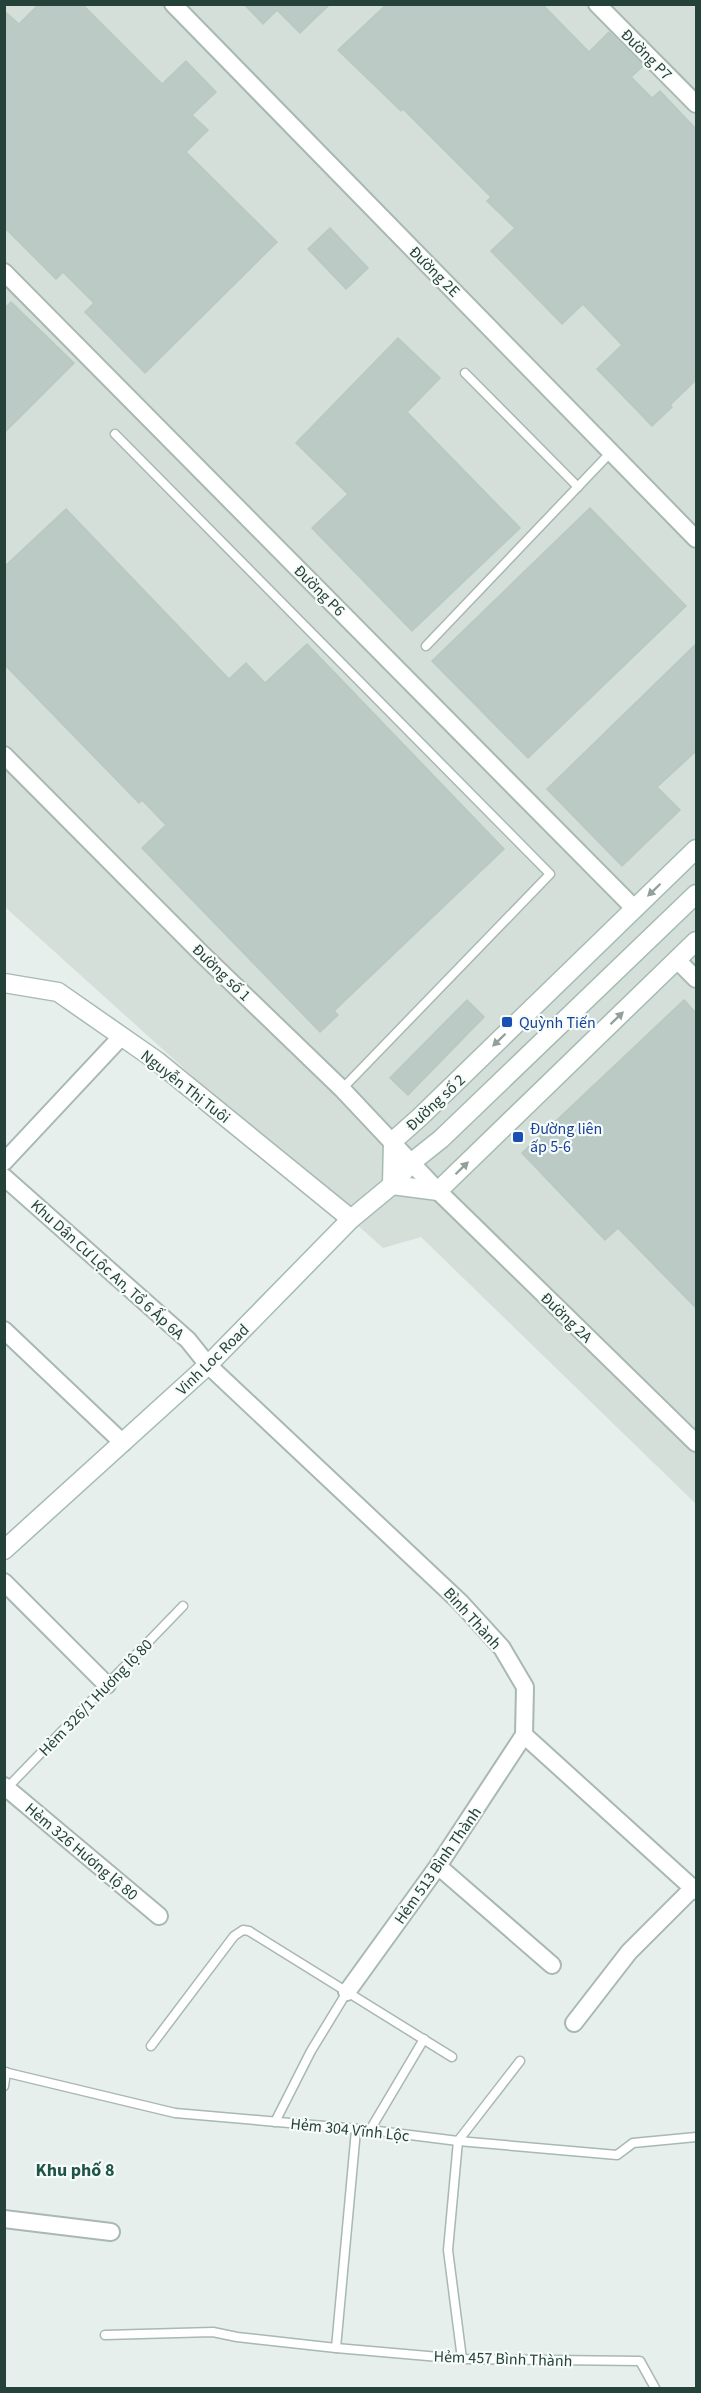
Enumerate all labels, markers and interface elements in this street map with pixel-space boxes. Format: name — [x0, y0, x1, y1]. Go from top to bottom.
street label: Đường P7 — [616, 24, 677, 85]
street label: Đường 2E — [404, 241, 465, 302]
street label: Đường P6 — [289, 560, 350, 621]
one-way arrow — [647, 883, 662, 897]
street label: Đường số 1 — [187, 939, 256, 1006]
one-way arrow — [610, 1011, 624, 1025]
place label: Quỳnh Tiến — [519, 1012, 596, 1034]
marker: Quỳnh Tiến — [500, 1015, 514, 1029]
one-way arrow — [493, 1033, 507, 1047]
street label: Nguyễn Thị Tuôi — [136, 1045, 235, 1129]
street label: Đường số 2 — [401, 1069, 470, 1136]
place label: Đường liên ấp 5-6 — [530, 1118, 602, 1158]
marker: Đường liên ấp 5-6 — [511, 1130, 525, 1144]
one-way arrow — [455, 1161, 470, 1175]
street label: Khu Dân Cư Lộc An, Tổ 6 Ấp 6A — [26, 1195, 189, 1345]
street label: Đường 2A — [536, 1288, 597, 1348]
street label: Vinh Loc Road — [171, 1319, 254, 1400]
street label: Bình Thành — [438, 1583, 506, 1655]
street label: Hẻm 326/1 Hương lộ 80 — [34, 1634, 158, 1761]
street label: Hẻm 326 Hương lộ 80 — [20, 1798, 143, 1906]
street label: Hẻm 513 Bình Thành — [389, 1802, 487, 1929]
street label: Hẻm 304 Vĩnh Lộc — [289, 2113, 410, 2147]
district label: Khu phố 8 — [36, 2158, 114, 2183]
street label: Hẻm 457 Bình Thành — [433, 2346, 573, 2372]

